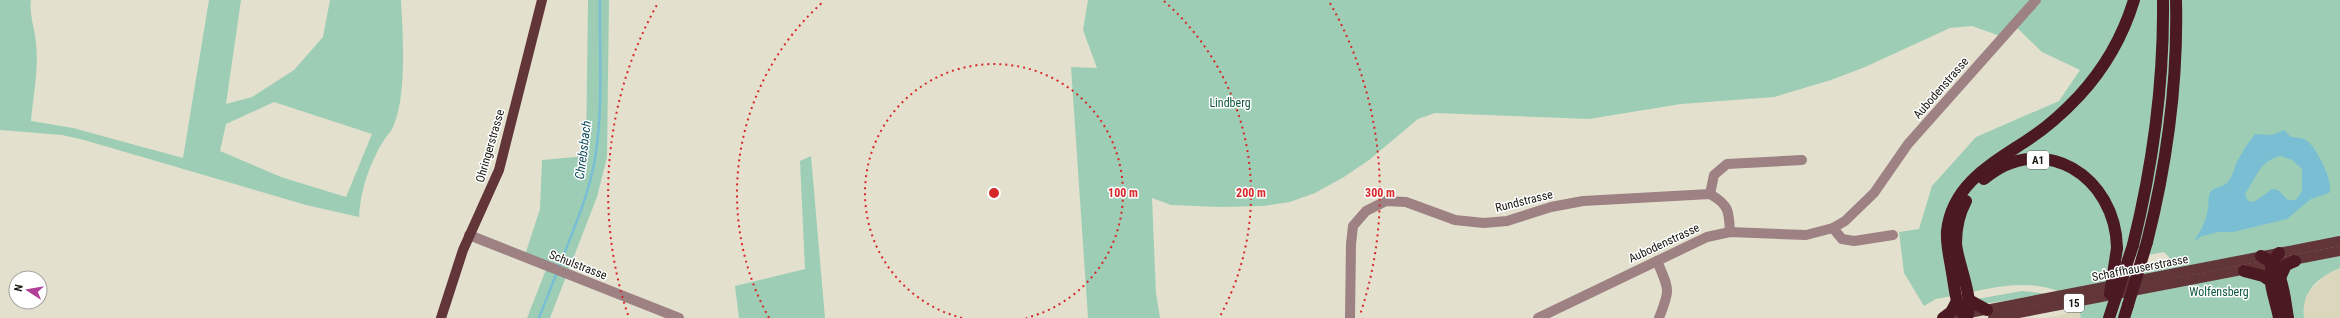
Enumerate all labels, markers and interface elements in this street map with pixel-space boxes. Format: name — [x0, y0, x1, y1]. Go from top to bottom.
street label: Aubodenstrasse — [1911, 54, 1972, 122]
park label: Lindberg — [1209, 96, 1251, 110]
street label: Ohringerstrasse — [473, 108, 507, 184]
water label: Chrebsbach — [572, 120, 594, 180]
road number: A1 — [2027, 151, 2049, 169]
centre of rings — [987, 186, 1001, 200]
text: 100 m — [1108, 186, 1138, 200]
text: 200 m — [1236, 186, 1266, 200]
text: 300 m — [1365, 186, 1395, 200]
street label: Rundstrasse — [1494, 187, 1555, 215]
street label: Aubodenstrasse — [1626, 220, 1702, 266]
street label: Schulstrasse — [547, 248, 609, 283]
street label: Schaffhauserstrasse — [2091, 252, 2190, 284]
north arrow — [8, 270, 48, 310]
text: N — [12, 283, 26, 293]
park label: Wolfensberg — [2189, 285, 2249, 299]
road number: 15 — [2064, 294, 2084, 312]

